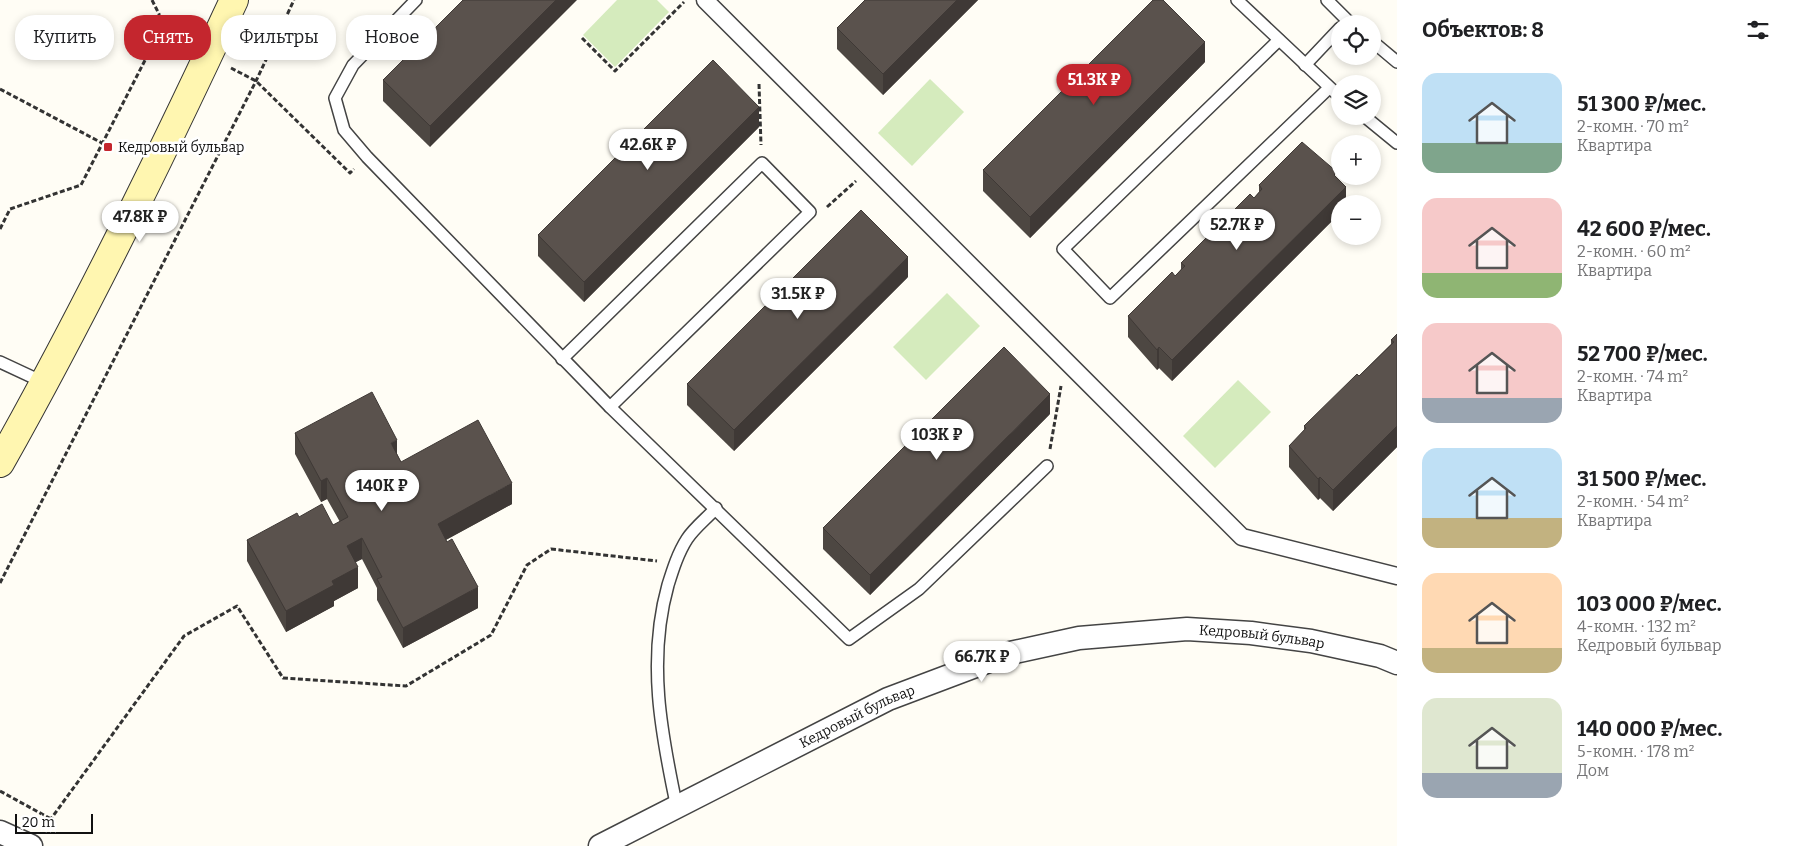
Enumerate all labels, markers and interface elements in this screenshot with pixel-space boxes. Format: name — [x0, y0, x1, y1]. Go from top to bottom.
chip: Купить — [15, 15, 114, 60]
chip: Снять — [124, 15, 211, 60]
chip: Фильтры — [221, 15, 336, 60]
chip: Новое — [346, 15, 437, 60]
map controls — [1331, 15, 1381, 245]
button: locate — [1331, 15, 1381, 65]
icon: filters — [1744, 16, 1772, 44]
text: Объектов: 8 — [1422, 17, 1544, 43]
pin: 51.3K ₽ — [1048, 64, 1140, 106]
text: 51.3K ₽ — [1067, 70, 1121, 89]
button: layers — [1331, 75, 1381, 125]
text: 51 300 ₽/мес. — [1577, 91, 1706, 117]
icon: home — [1462, 93, 1522, 153]
text: 2-комн. · 70 m² — [1577, 117, 1689, 136]
pin: 42.6K ₽ — [602, 128, 694, 171]
text: 42.6K ₽ — [620, 135, 676, 154]
button: + — [1331, 135, 1381, 185]
text: Квартира — [1577, 136, 1652, 155]
place label: Кедровый бульвар — [118, 139, 244, 156]
marker: Кедровый бульвар — [102, 141, 114, 153]
button: − — [1331, 195, 1381, 245]
pin: 47.8K ₽ — [94, 200, 186, 243]
text: 47.8K ₽ — [113, 207, 167, 226]
pin: 52.7K ₽ — [1191, 208, 1283, 251]
text: 52.7K ₽ — [1210, 215, 1264, 234]
text: 42 600 ₽/мес. — [1577, 216, 1711, 242]
icon: home — [1462, 218, 1522, 278]
text: 2-комн. · 60 m² — [1577, 242, 1691, 261]
text: Квартира — [1577, 261, 1652, 280]
pin: 31.5K ₽ — [752, 278, 844, 320]
text: 31.5K ₽ — [771, 284, 825, 303]
text: 52 700 ₽/мес. — [1577, 341, 1708, 367]
icon: home — [1462, 343, 1522, 403]
text: 2-комн. · 74 m² — [1577, 367, 1688, 386]
text: Квартира — [1577, 386, 1652, 405]
pin: 103K ₽ — [896, 418, 978, 461]
text: 103K ₽ — [912, 425, 962, 444]
text: 31 500 ₽/мес. — [1577, 466, 1706, 492]
icon: home — [1462, 468, 1522, 528]
pin: 140K ₽ — [341, 470, 423, 512]
text: 140K ₽ — [356, 476, 408, 495]
text: 2-комн. · 54 m² — [1577, 492, 1689, 511]
text: Квартира — [1577, 511, 1652, 530]
text: 103 000 ₽/мес. — [1577, 591, 1722, 617]
icon: home — [1462, 593, 1522, 653]
text: 4-комн. · 132 m² — [1577, 617, 1696, 636]
street label: Кедровый бульвар — [1198, 621, 1326, 652]
text: Кедровый бульвар — [1577, 636, 1722, 655]
pin: 66.7K ₽ — [936, 640, 1028, 683]
text: 66.7K ₽ — [954, 647, 1010, 666]
street label: Кедровый бульвар — [796, 681, 917, 751]
text: 140 000 ₽/мес. — [1577, 716, 1722, 742]
icon: home — [1462, 718, 1522, 778]
text: 5-комн. · 178 m² — [1577, 742, 1695, 761]
text: Дом — [1577, 761, 1609, 780]
scale bar — [15, 811, 92, 834]
text: 20 m — [22, 814, 55, 831]

